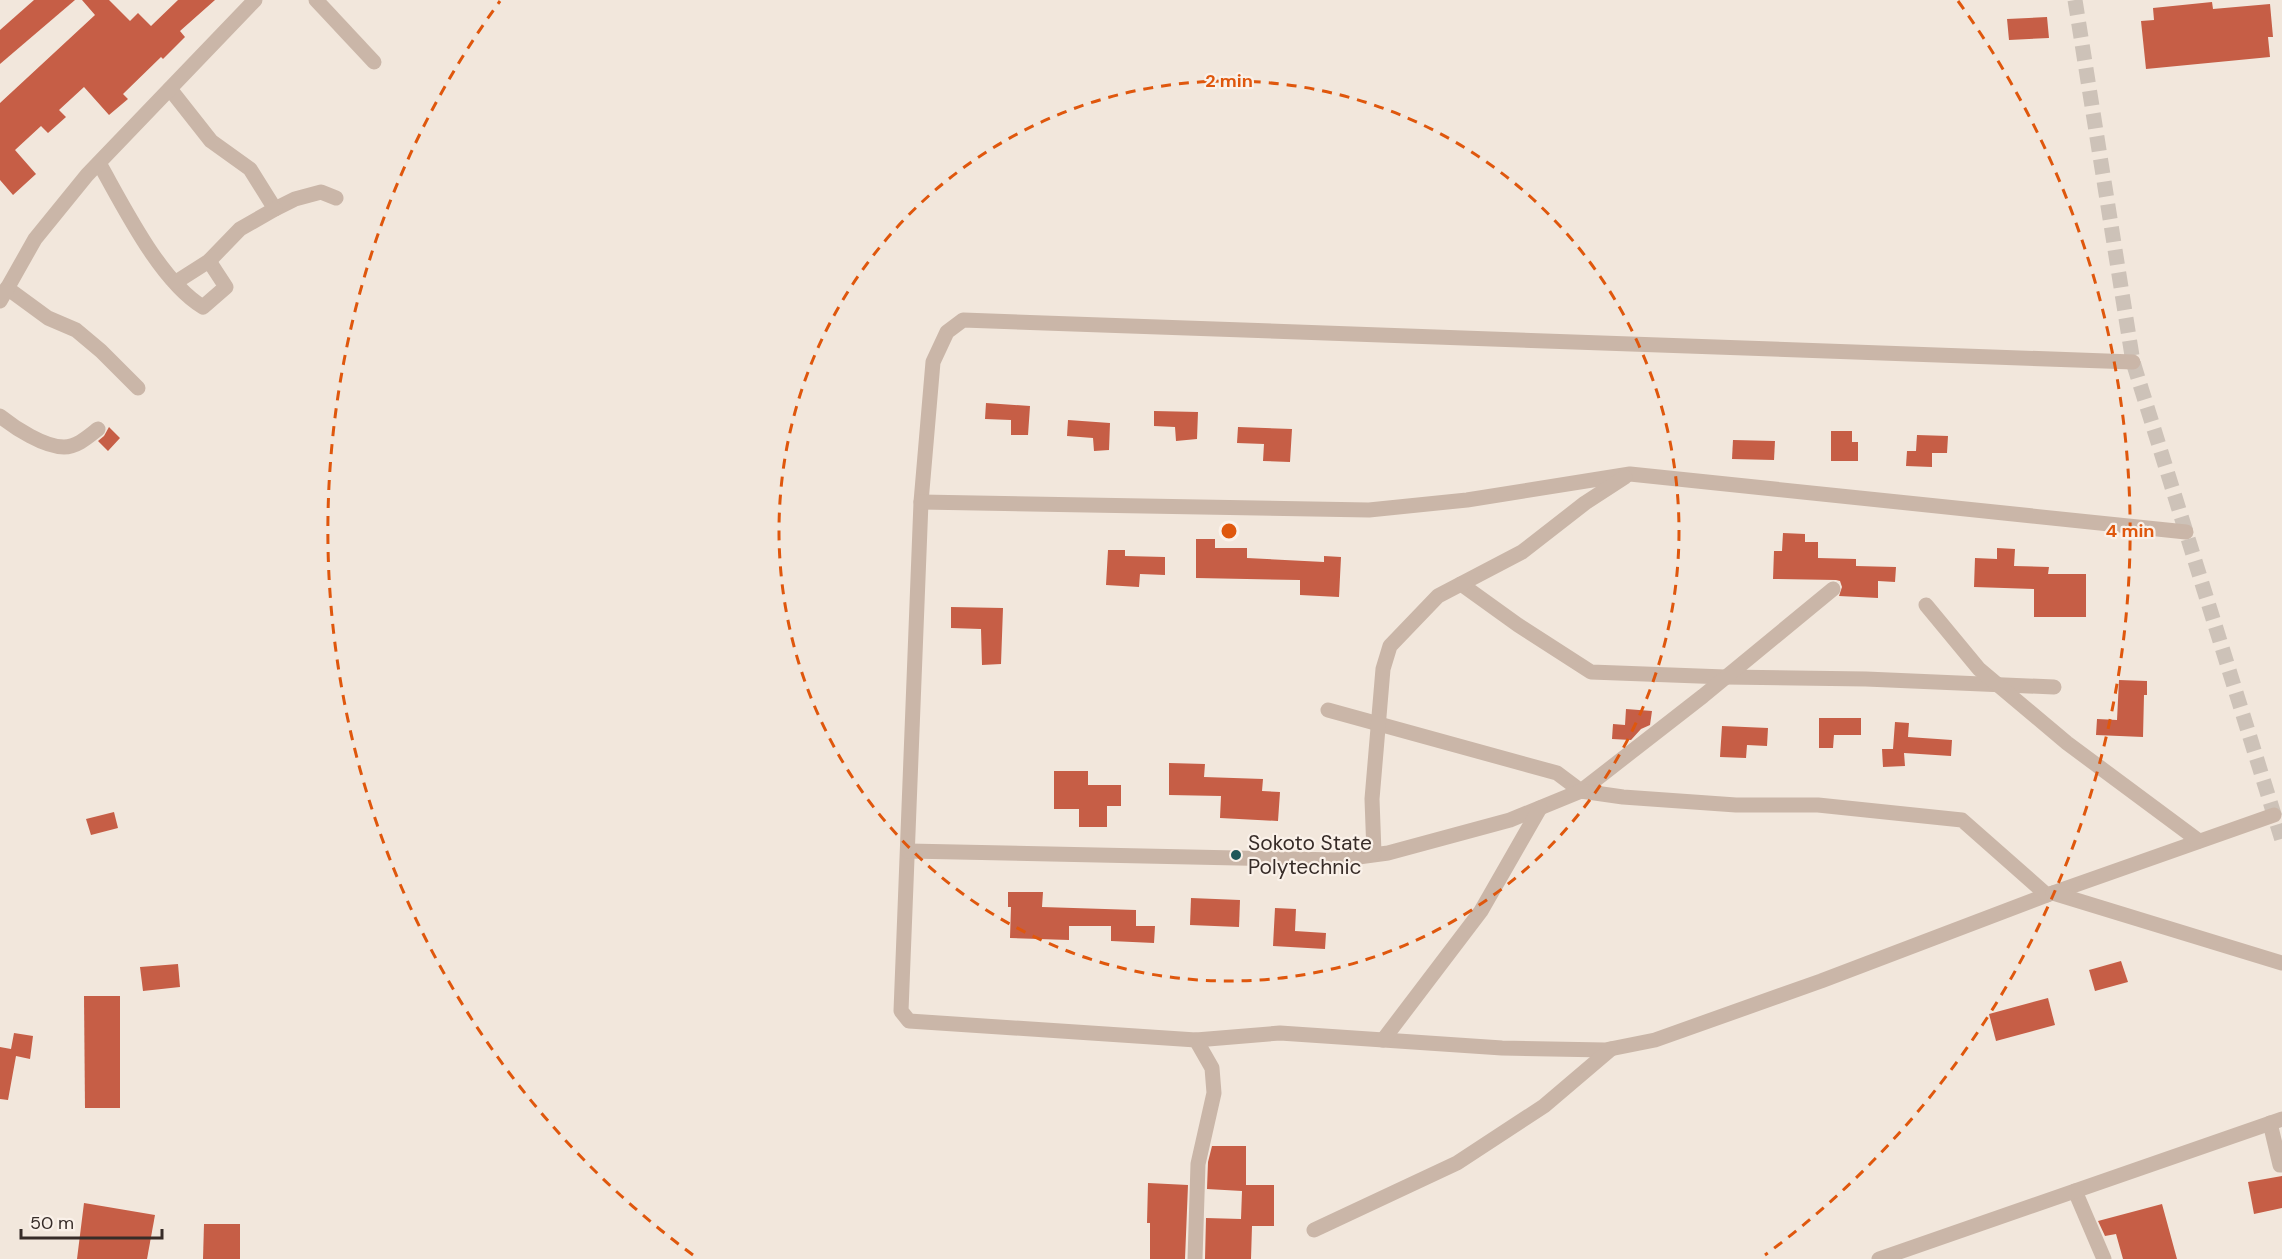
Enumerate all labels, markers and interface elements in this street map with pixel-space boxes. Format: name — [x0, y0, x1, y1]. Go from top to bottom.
text: 2 min — [1205, 69, 1253, 93]
text: 4 min — [2106, 519, 2154, 543]
centre of rings — [1219, 521, 1239, 541]
place label: Sokoto State Polytechnic — [1248, 829, 1372, 881]
marker: Sokoto State Polytechnic — [1229, 848, 1243, 862]
scale bar — [21, 1202, 162, 1240]
text: 50 m — [30, 1211, 74, 1235]

